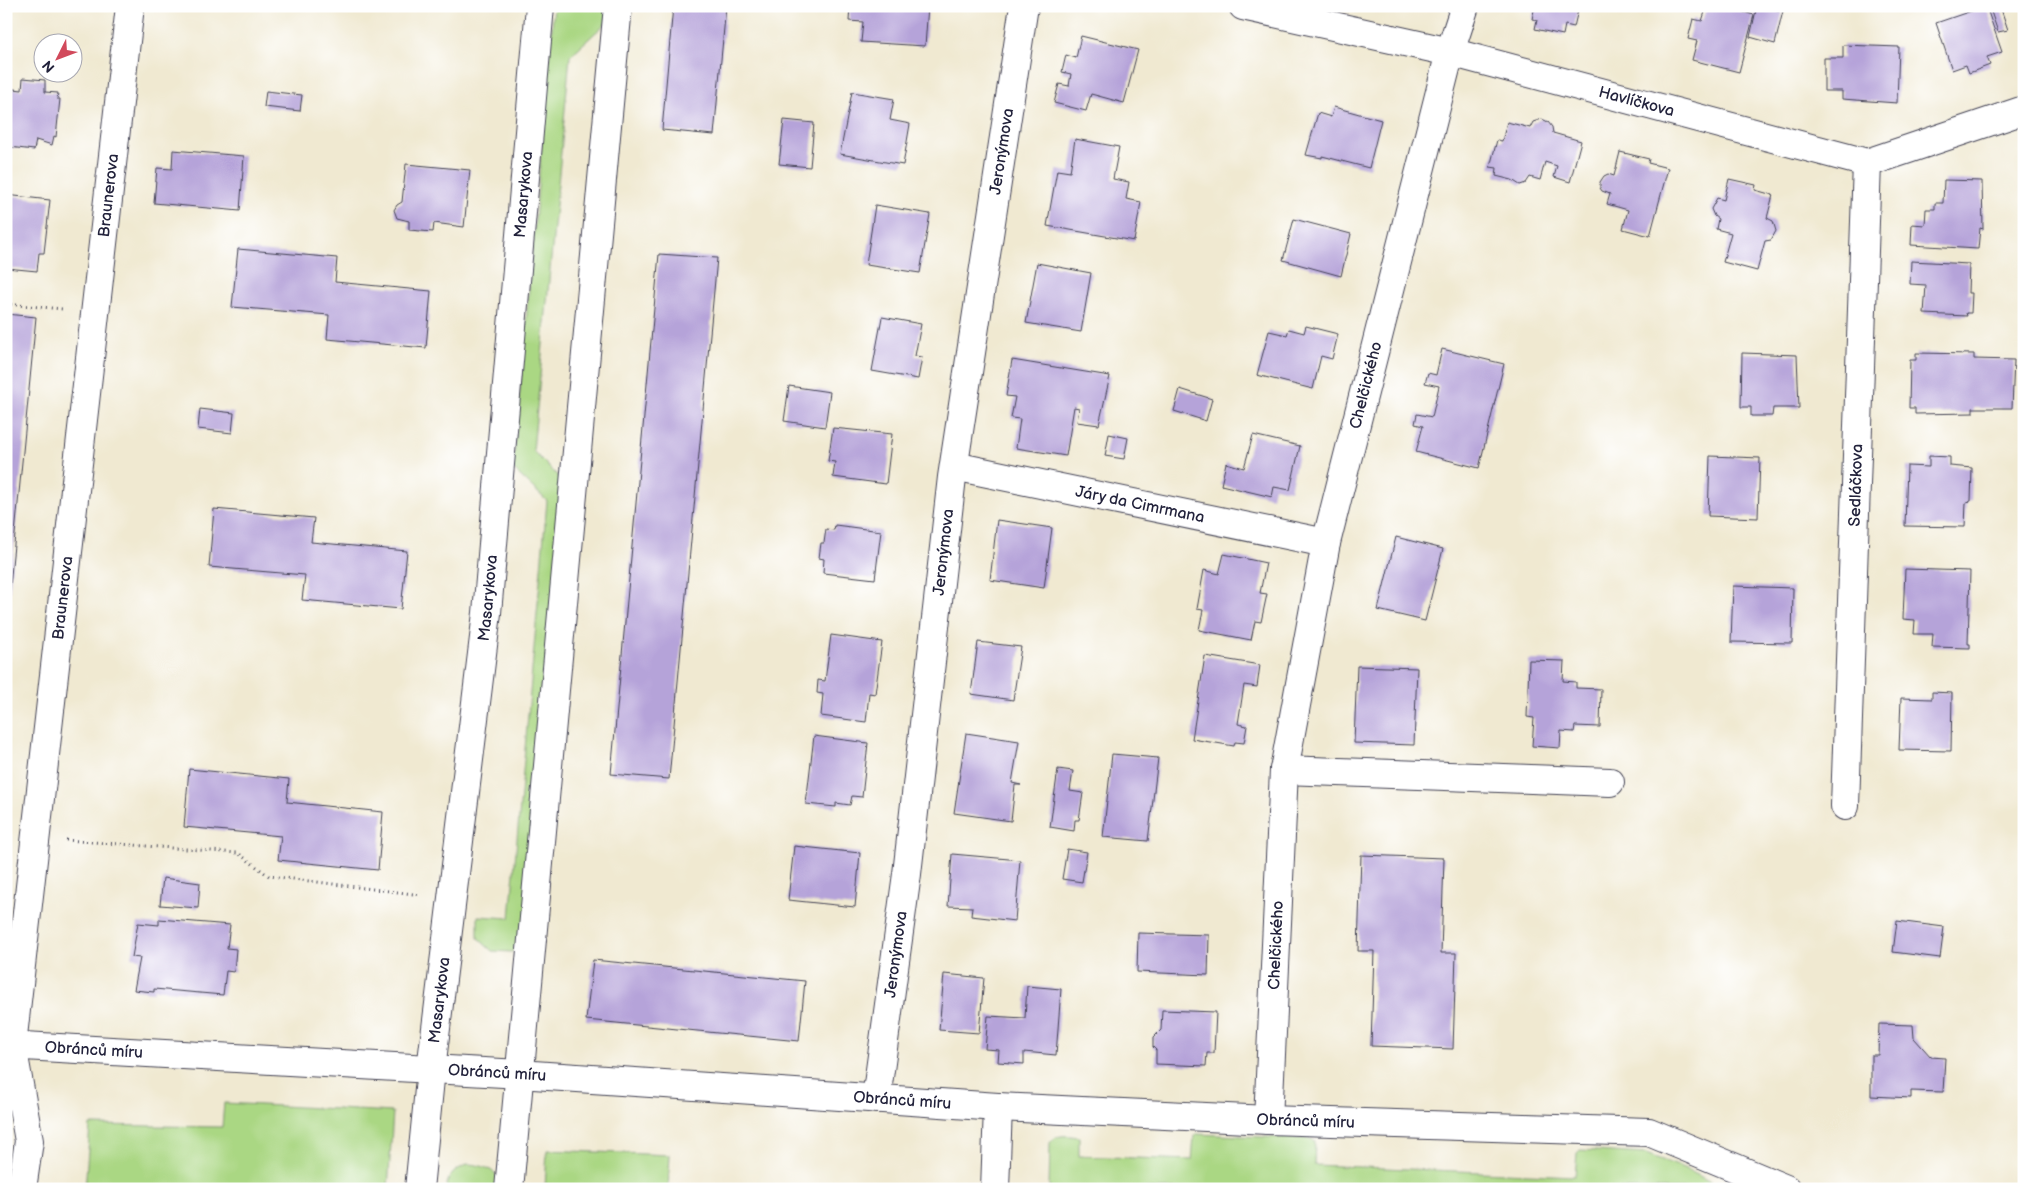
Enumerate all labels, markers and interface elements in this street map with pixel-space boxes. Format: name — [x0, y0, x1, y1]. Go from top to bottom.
north arrow — [32, 32, 82, 82]
text: N — [39, 57, 59, 76]
street label: Havlíčkova — [1597, 82, 1676, 121]
street label: Jeronýmova — [986, 107, 1018, 196]
street label: Masarykova — [510, 151, 537, 239]
street label: Braunerova — [94, 153, 123, 238]
street label: Chelčického — [1346, 340, 1386, 431]
street label: Sedláčkova — [1845, 444, 1867, 527]
street label: Járy da Cimrmana — [1074, 482, 1206, 527]
street label: Jeronýmova — [929, 508, 958, 597]
street label: Masarykova — [474, 554, 502, 642]
street label: Braunerova — [49, 555, 77, 641]
street label: Chelčického — [1264, 900, 1288, 990]
street label: Jeronýmova — [881, 910, 911, 999]
street label: Masarykova — [425, 956, 454, 1044]
street label: Obránců míru — [44, 1038, 143, 1062]
street label: Obránců míru — [448, 1061, 547, 1085]
street label: Obránců míru — [853, 1088, 952, 1113]
street label: Obránců míru — [1256, 1110, 1355, 1132]

